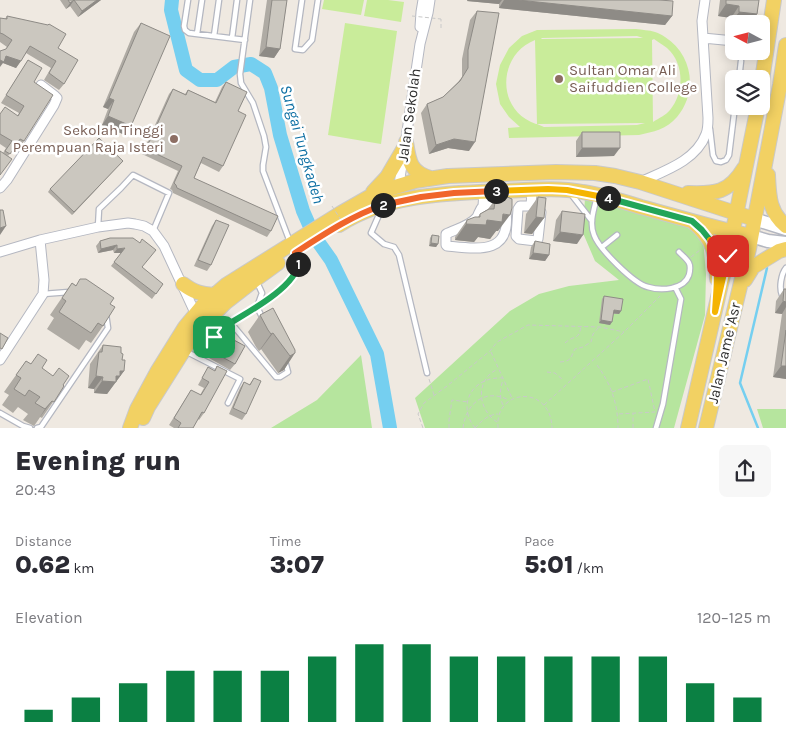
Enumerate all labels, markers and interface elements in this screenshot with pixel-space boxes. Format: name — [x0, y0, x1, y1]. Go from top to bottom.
north arrow — [725, 15, 770, 60]
map controls — [725, 15, 770, 115]
place label: Sultan Omar Ali Saifuddien College — [569, 61, 697, 96]
street label: Jalan Sekolah — [394, 67, 424, 163]
button: layers — [725, 70, 770, 115]
marker: Sultan Omar Ali Saifuddien College — [553, 73, 565, 85]
water label: Sungai Tungkadeh — [276, 83, 329, 206]
place label: Sekolah Tinggi Perempuan Raja Isteri — [13, 121, 164, 156]
marker: Sekolah Tinggi Perempuan Raja Isteri — [168, 133, 180, 145]
pin: 3 — [484, 178, 508, 204]
text: 3 — [492, 183, 501, 200]
pin: 4 — [596, 186, 620, 210]
text: 4 — [604, 190, 613, 207]
pin: 2 — [370, 192, 396, 218]
text: 2 — [379, 197, 388, 214]
pin — [707, 235, 749, 277]
icon: check — [714, 242, 742, 270]
pin: 1 — [286, 252, 310, 276]
text: 1 — [296, 256, 301, 273]
street label: Jalan Jame 'Asr — [704, 300, 744, 405]
pin — [193, 316, 235, 358]
icon: arrive — [200, 323, 228, 351]
text: Evening run — [15, 444, 181, 477]
button: share — [719, 445, 771, 497]
text: 20:43 — [15, 480, 56, 499]
text: Distance — [15, 533, 72, 550]
text: Time — [270, 533, 301, 550]
text: Pace — [524, 533, 554, 550]
text: 0.62 — [15, 550, 70, 579]
text: 3:07 — [270, 550, 324, 579]
text: 5:01 — [524, 550, 574, 579]
text: km — [70, 560, 94, 577]
text: /km — [574, 560, 604, 577]
text: Elevation — [15, 608, 83, 627]
text: 120–125 m — [697, 608, 771, 627]

